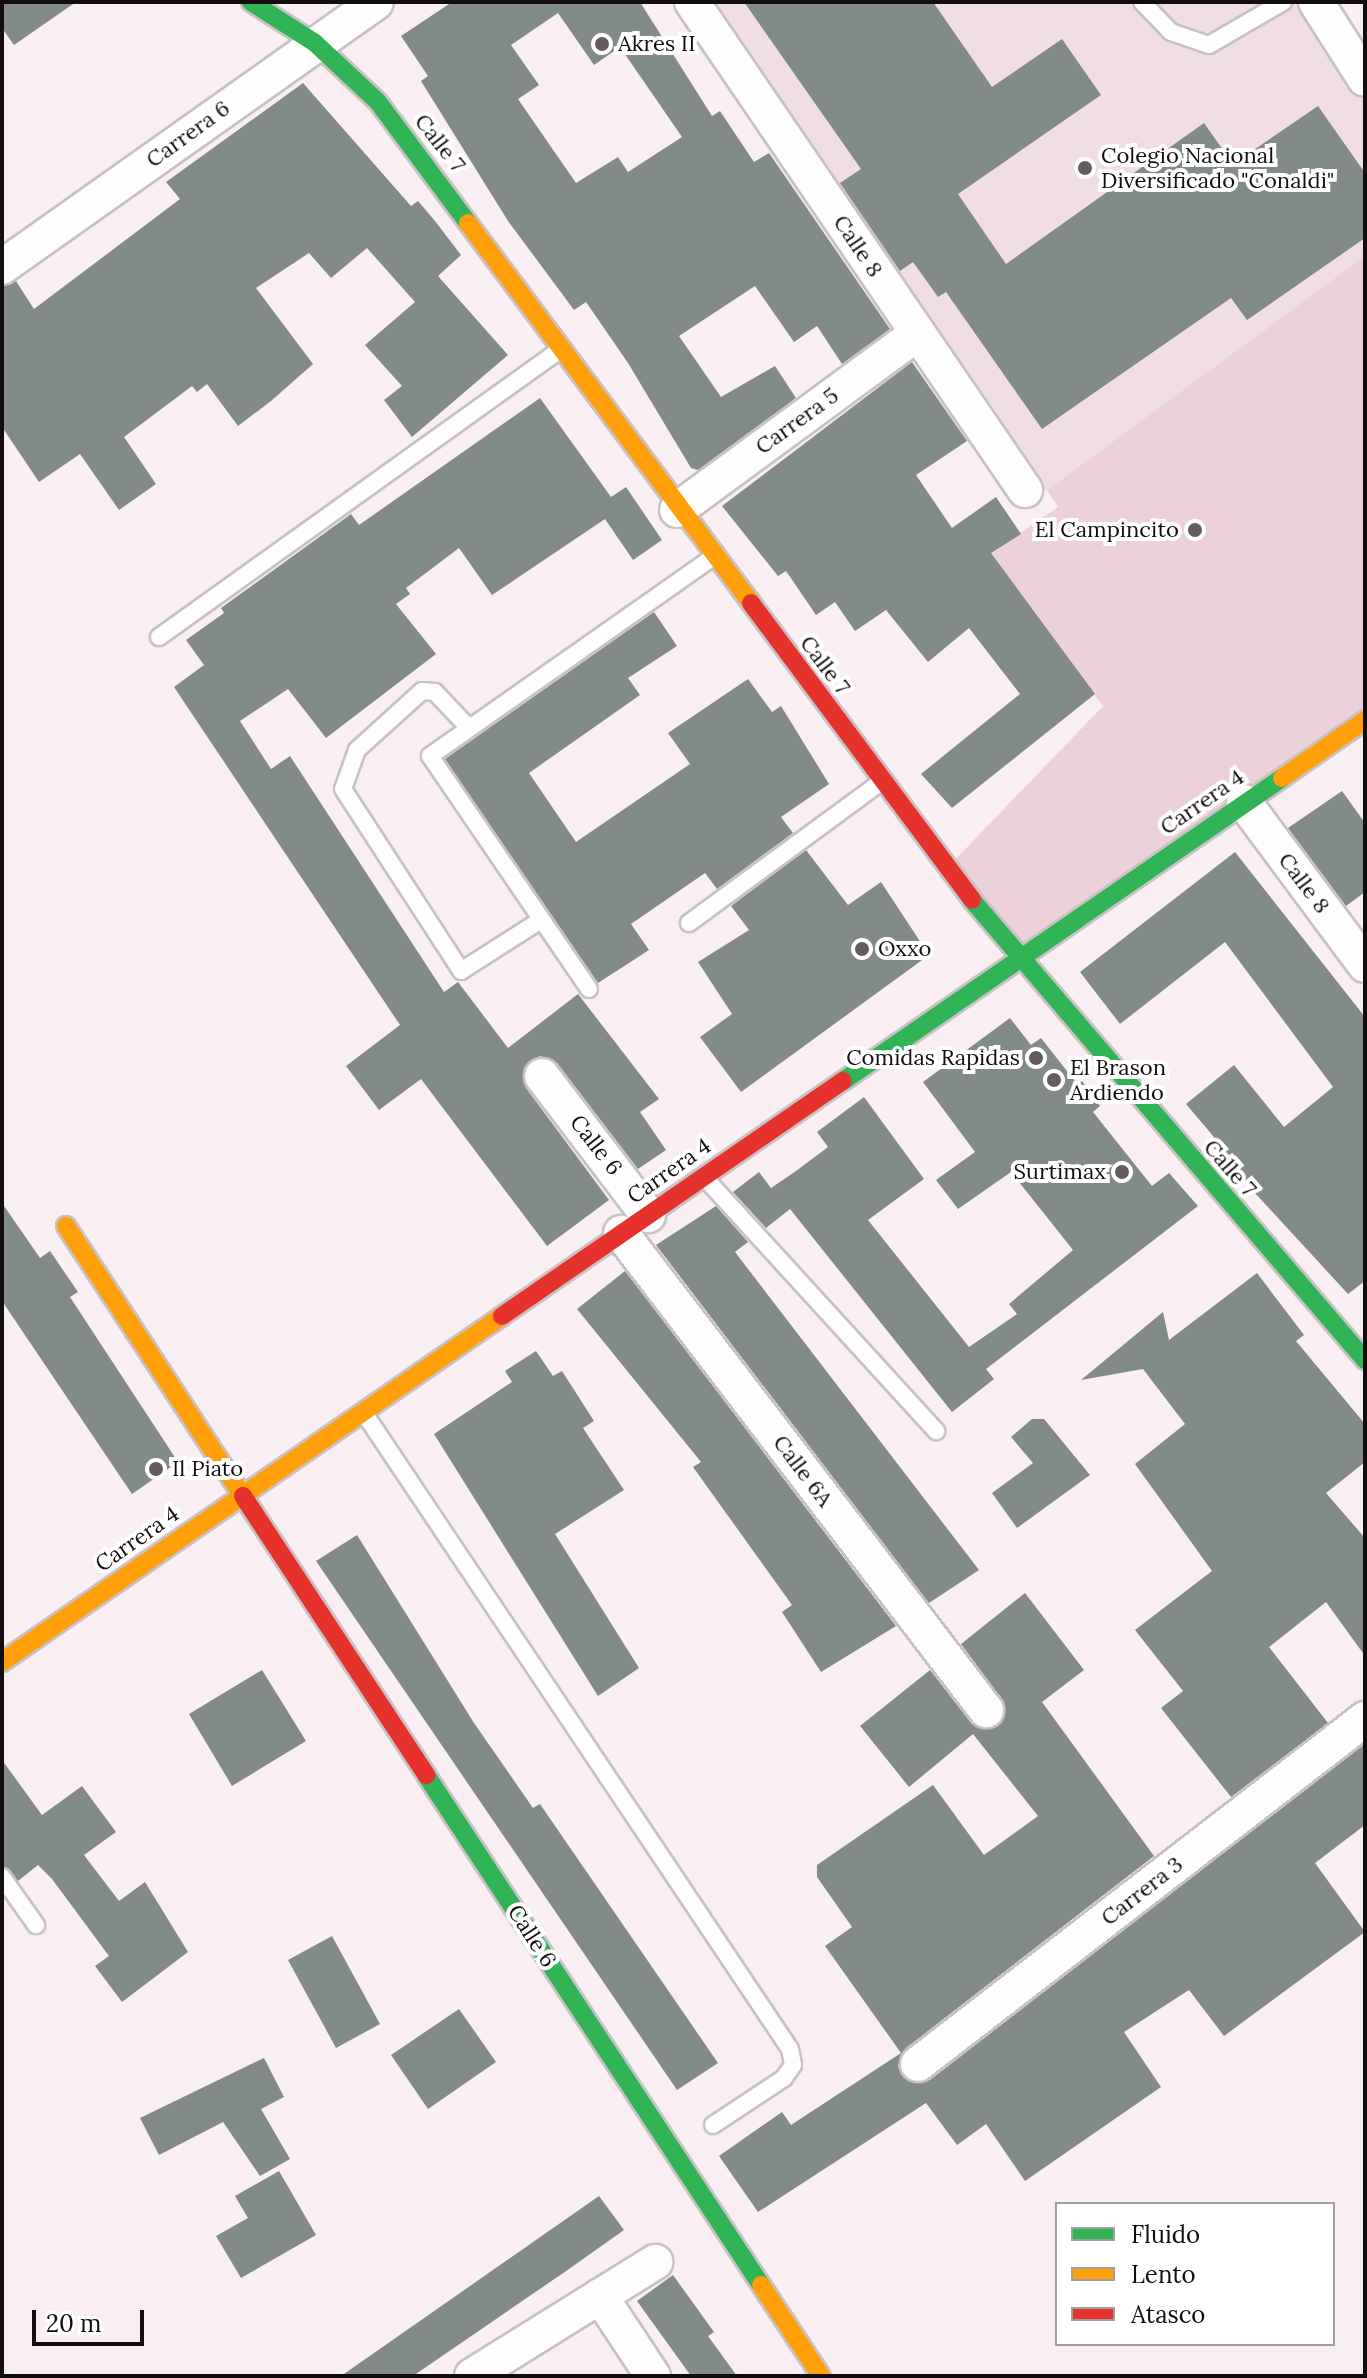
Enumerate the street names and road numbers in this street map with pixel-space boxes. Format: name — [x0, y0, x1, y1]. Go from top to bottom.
street label: Carrera 6 — [141, 95, 235, 173]
street label: Calle 7 — [409, 109, 471, 177]
street label: Calle 8 — [828, 210, 888, 282]
street label: Carrera 5 — [750, 382, 844, 460]
street label: Calle 7 — [794, 630, 856, 700]
street label: Carrera 4 — [1155, 764, 1249, 840]
street label: Calle 8 — [1273, 848, 1335, 918]
street label: Calle 6 — [564, 1110, 628, 1180]
street label: Carrera 4 — [622, 1133, 716, 1209]
street label: Calle 7 — [1198, 1134, 1262, 1202]
street label: Calle 6A — [768, 1430, 838, 1512]
street label: Carrera 4 — [90, 1501, 184, 1577]
street label: Carrera 3 — [1096, 1851, 1188, 1931]
street label: Calle 6 — [502, 1900, 562, 1972]

